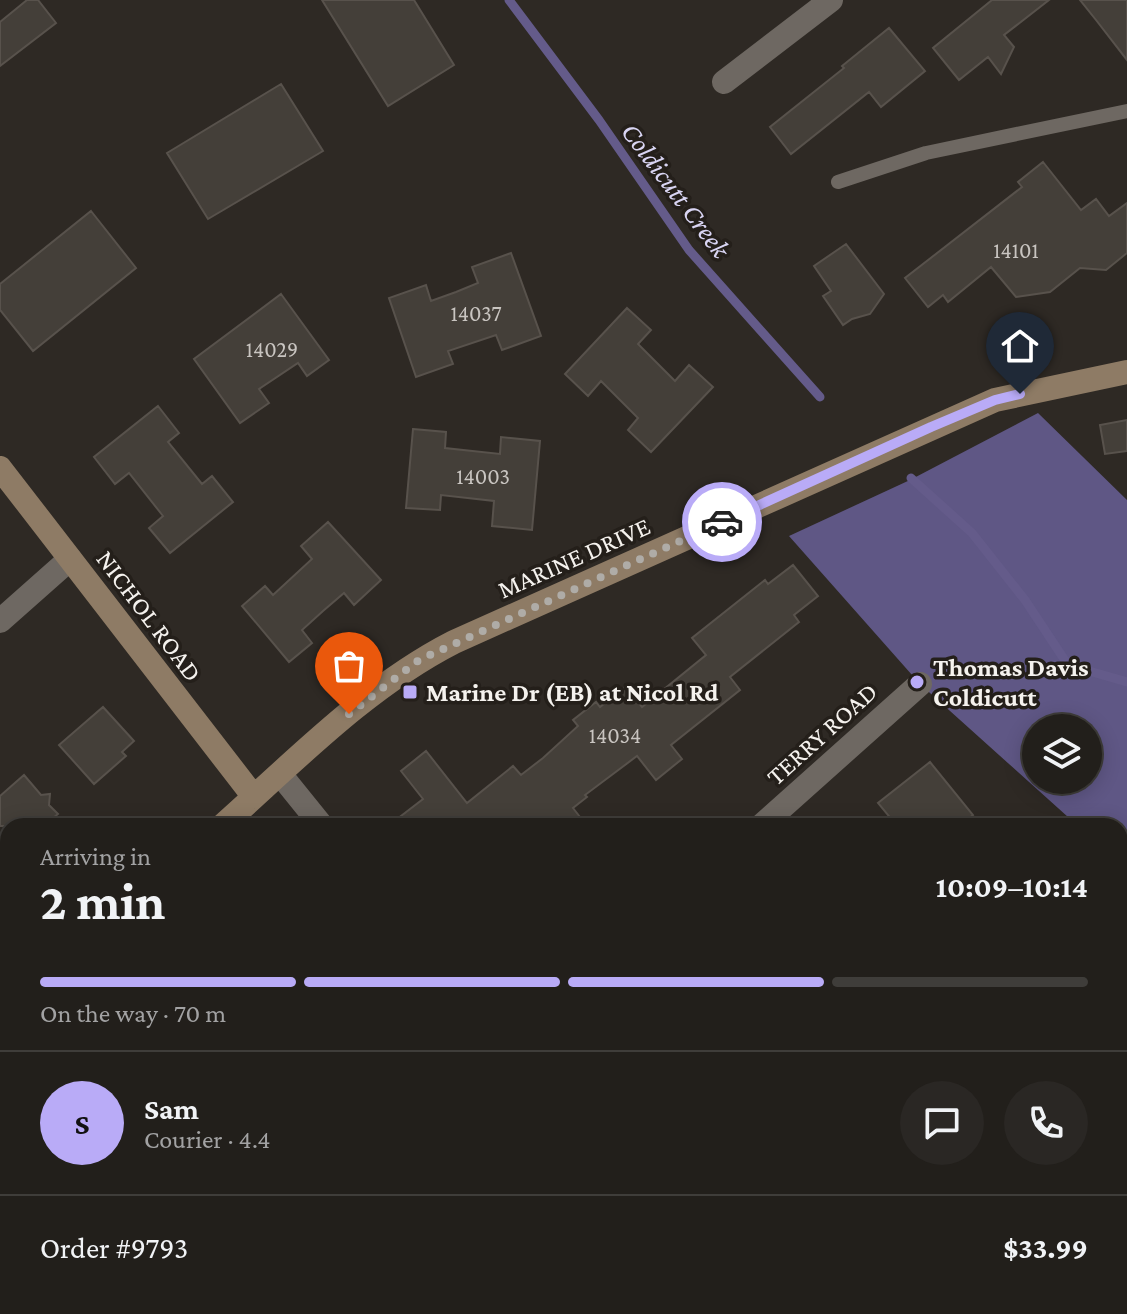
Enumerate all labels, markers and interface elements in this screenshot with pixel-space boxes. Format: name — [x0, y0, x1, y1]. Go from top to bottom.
water label: Coldicutt Creek — [615, 116, 738, 265]
house number: 14101 — [993, 238, 1039, 263]
house number: 14037 — [450, 301, 502, 326]
pin — [986, 312, 1054, 394]
icon: home — [998, 324, 1042, 368]
house number: 14029 — [246, 337, 298, 362]
house number: 14003 — [456, 464, 510, 489]
courier — [682, 482, 762, 562]
icon: car — [700, 500, 744, 544]
street label: MARINE DRIVE — [494, 512, 654, 604]
street label: NICHOL ROAD — [90, 545, 208, 687]
pin — [315, 632, 383, 714]
icon: bag — [327, 644, 371, 688]
place label: Thomas Davis Coldicutt — [933, 653, 1089, 712]
marker: Thomas Davis Coldicutt — [908, 673, 926, 691]
street label: TERRY ROAD — [761, 677, 883, 791]
place label: Marine Dr (EB) at Nicol Rd — [426, 678, 719, 707]
marker: Marine Dr (EB) at Nicol Rd — [401, 683, 419, 701]
map controls — [1022, 714, 1102, 794]
button: layers — [1022, 714, 1102, 794]
house number: 14034 — [589, 723, 641, 748]
text: Arriving in — [40, 842, 151, 871]
text: 10:09–10:14 — [936, 870, 1088, 903]
text: 2 min — [40, 872, 165, 930]
text: On the way · 70 m — [40, 999, 226, 1028]
button: chat — [900, 1081, 984, 1165]
button: phone — [1004, 1081, 1088, 1165]
text: Sam — [144, 1092, 199, 1125]
text: S — [75, 1107, 90, 1140]
text: Courier · 4.4 — [144, 1125, 270, 1154]
text: Order #9793 — [40, 1231, 188, 1264]
text: $33.99 — [1003, 1231, 1088, 1264]

